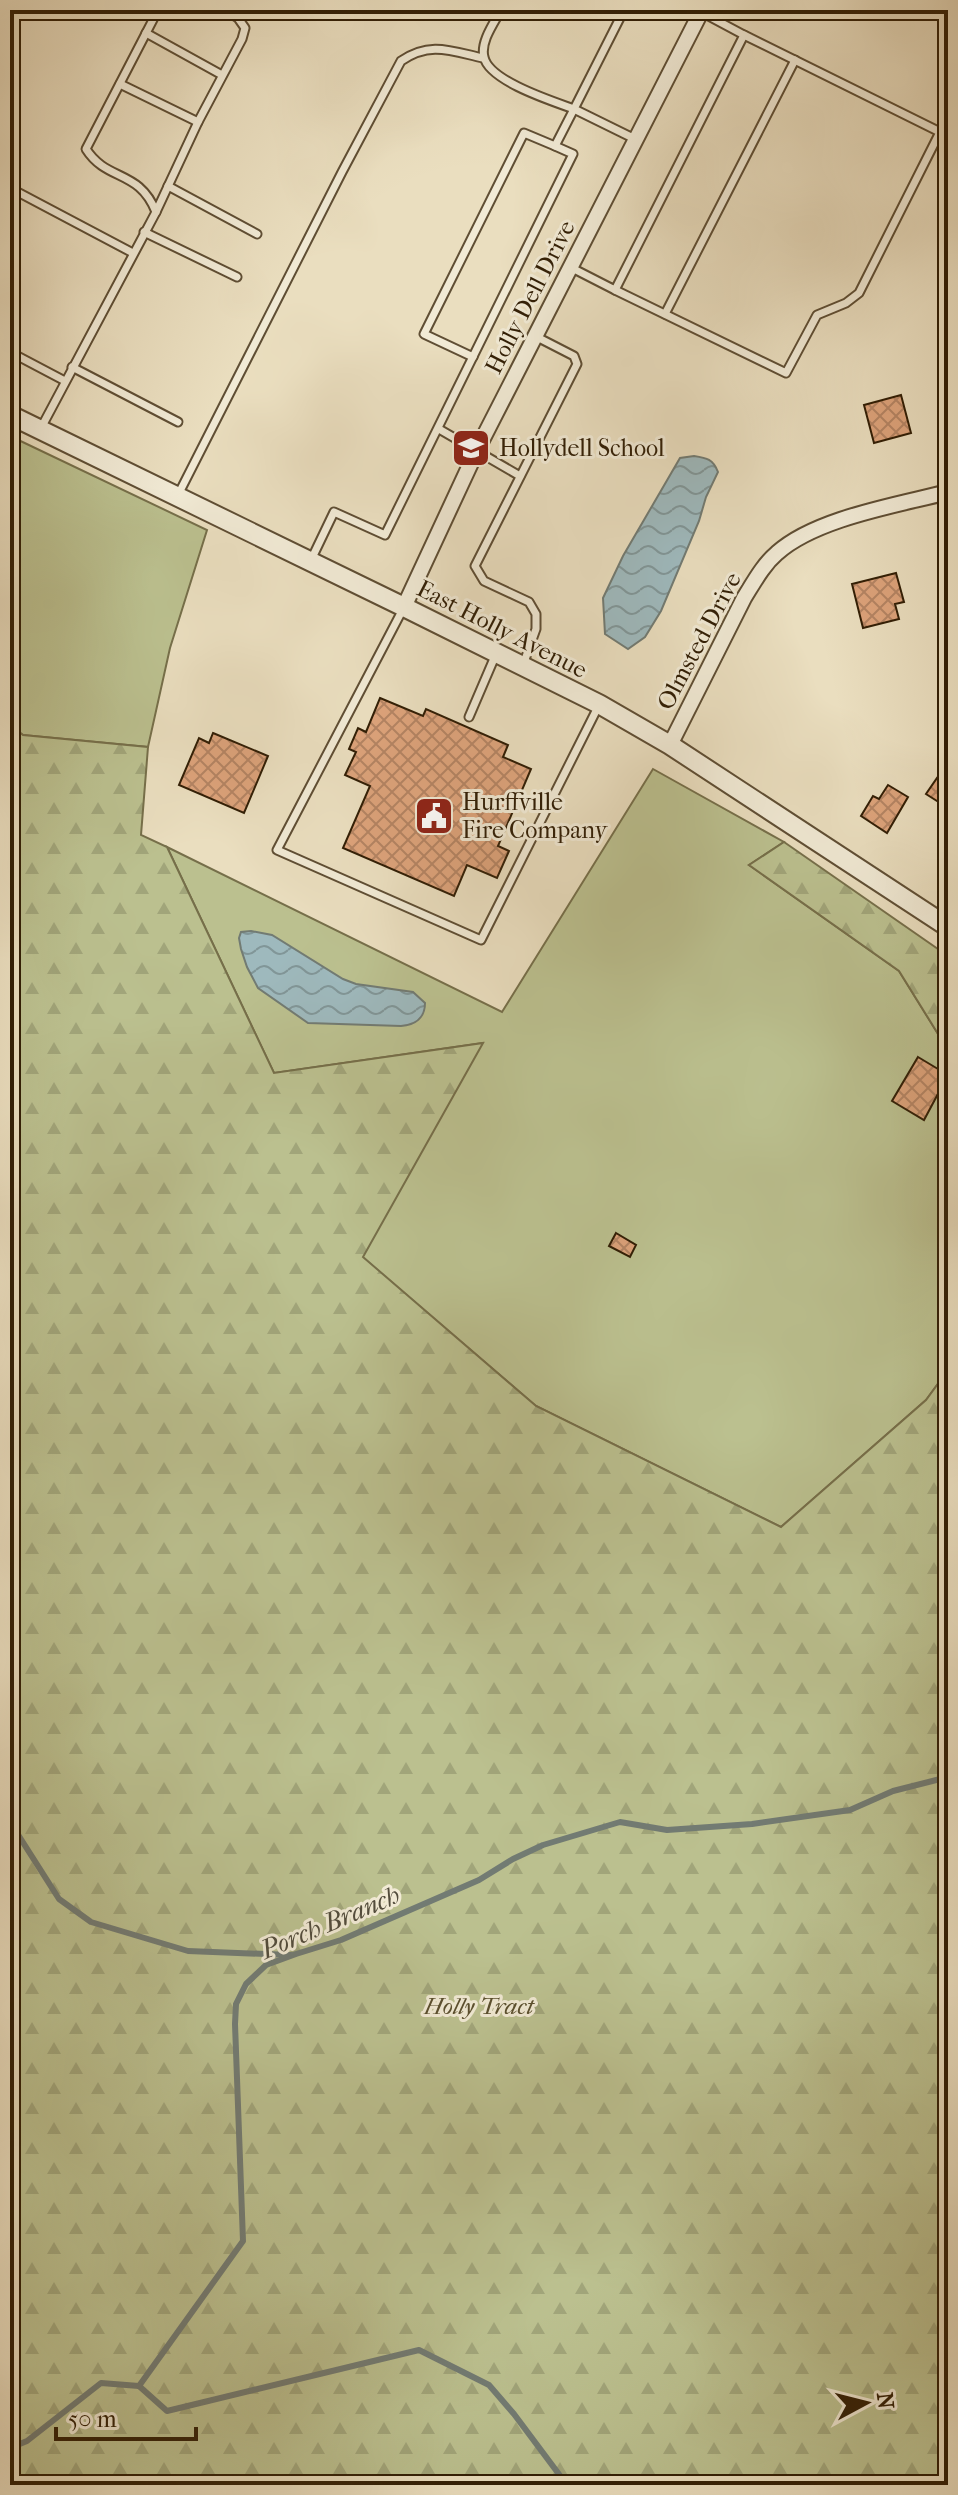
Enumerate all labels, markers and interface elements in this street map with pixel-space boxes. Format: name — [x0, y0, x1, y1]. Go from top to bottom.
street label: Holly Dell Drive — [479, 215, 581, 378]
school or university icon: Hollydell School — [450, 427, 492, 469]
place label: Hollydell School — [499, 434, 665, 462]
street label: Olmsted Drive — [651, 567, 747, 715]
street label: East Holly Avenue — [412, 574, 592, 684]
place label: Hurffville Fire Company — [462, 788, 609, 844]
public building icon: Hurffville Fire Company — [413, 795, 455, 837]
water label: Porch Branch — [255, 1879, 404, 1966]
park label: Holly Tract — [423, 1992, 535, 2020]
north arrow — [826, 2363, 906, 2443]
scale bar — [56, 2391, 196, 2441]
text: N — [871, 2391, 899, 2411]
text: 50 m — [68, 2405, 117, 2433]

